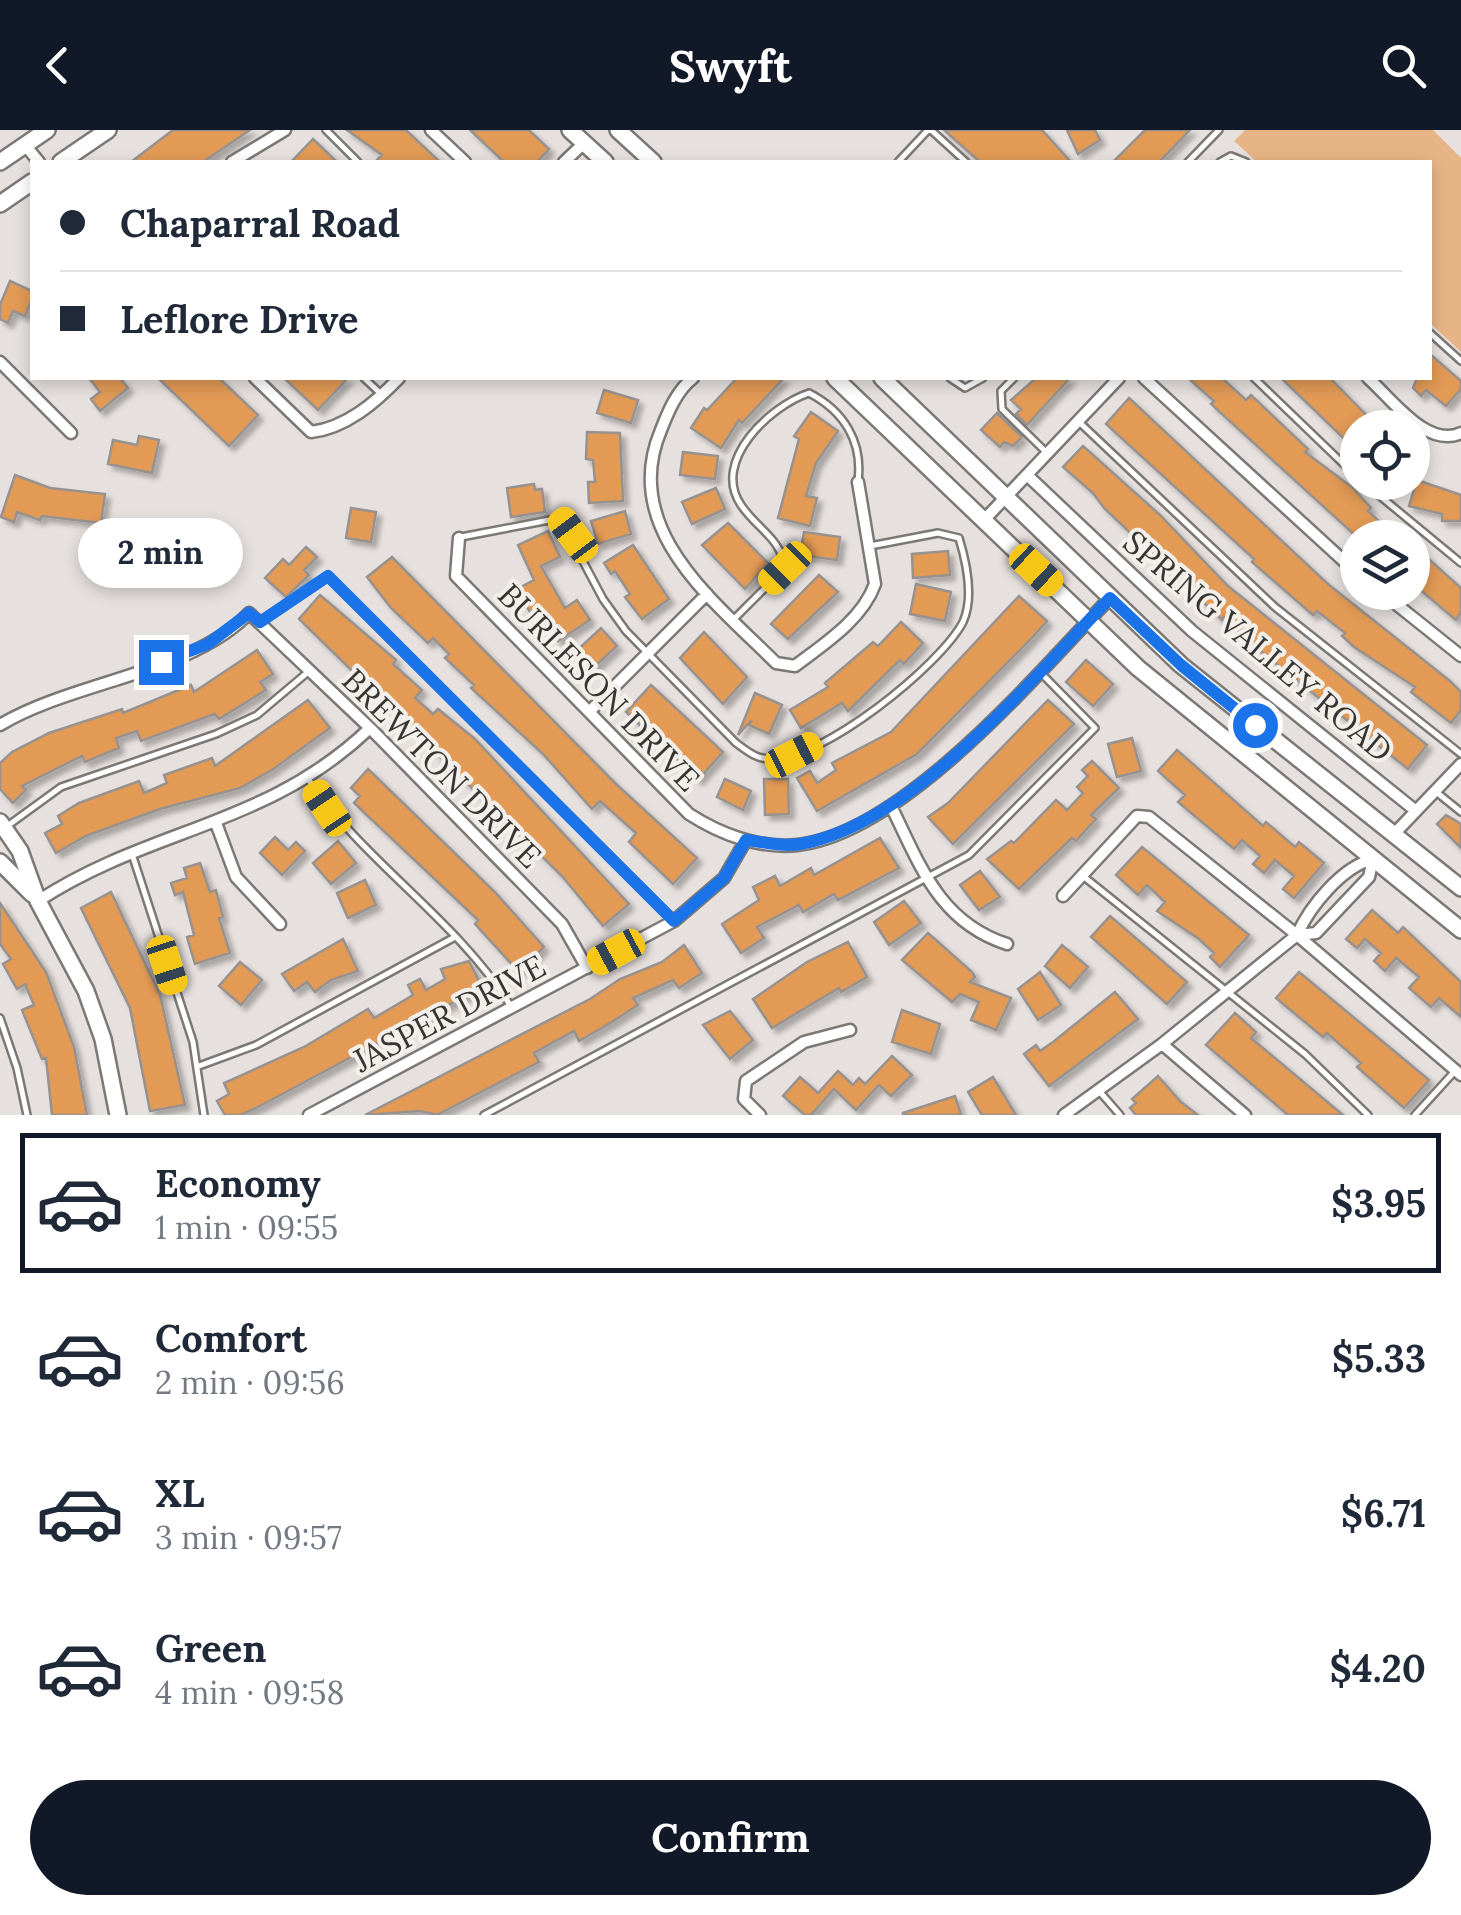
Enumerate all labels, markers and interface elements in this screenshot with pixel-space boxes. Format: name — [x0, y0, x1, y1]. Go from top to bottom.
text: Swyft — [669, 37, 792, 94]
icon: back — [30, 38, 85, 93]
icon: search — [1376, 38, 1431, 93]
text: Chaparral Road — [120, 199, 400, 247]
text: Leflore Drive — [120, 295, 358, 343]
map controls — [1340, 410, 1430, 610]
button: locate — [1340, 410, 1430, 500]
car — [543, 502, 603, 568]
callout: 2 min — [79, 517, 244, 587]
button: layers — [1340, 520, 1430, 610]
street label: SPRING VALLEY ROAD — [1115, 521, 1401, 771]
text: 2 min — [118, 532, 203, 573]
car — [753, 536, 817, 600]
car — [1004, 539, 1068, 601]
street label: BURLESON DRIVE — [489, 574, 709, 800]
route end — [139, 640, 184, 685]
street label: BREWTON DRIVE — [334, 660, 550, 876]
route start — [1233, 703, 1278, 748]
car — [760, 728, 828, 782]
car — [298, 775, 356, 841]
car — [582, 925, 650, 979]
car — [143, 932, 191, 998]
street label: JASPER DRIVE — [345, 945, 552, 1081]
icon: car — [35, 1158, 125, 1248]
text: Economy — [155, 1159, 321, 1207]
text: $3.95 — [1331, 1179, 1426, 1227]
text: 1 min · 09:55 — [155, 1207, 338, 1248]
icon: car — [35, 1313, 125, 1403]
text: Comfort — [155, 1314, 307, 1362]
text: $5.33 — [1332, 1334, 1426, 1382]
text: 2 min · 09:56 — [155, 1362, 345, 1403]
icon: car — [35, 1468, 125, 1558]
text: XL — [155, 1469, 205, 1517]
text: $6.71 — [1341, 1489, 1426, 1537]
text: 3 min · 09:57 — [155, 1517, 342, 1558]
icon: car — [35, 1623, 125, 1713]
text: Green — [155, 1624, 267, 1672]
text: $4.20 — [1330, 1644, 1426, 1692]
text: 4 min · 09:58 — [155, 1672, 344, 1713]
button: Confirm — [30, 1780, 1431, 1895]

